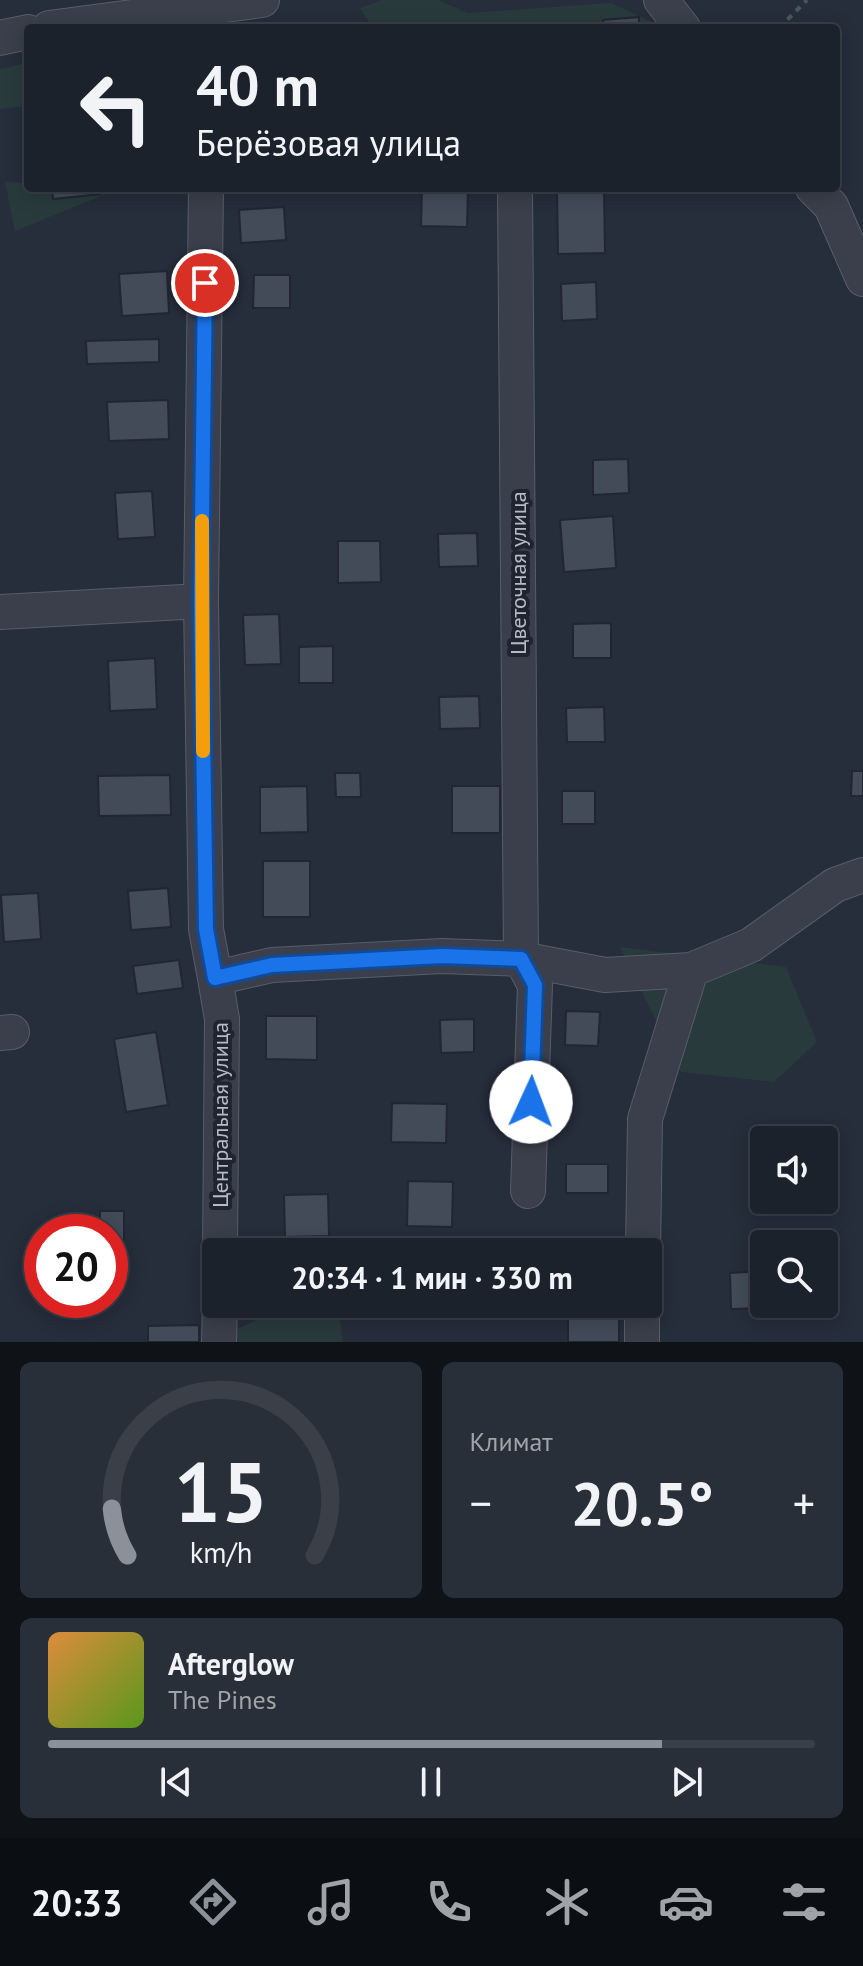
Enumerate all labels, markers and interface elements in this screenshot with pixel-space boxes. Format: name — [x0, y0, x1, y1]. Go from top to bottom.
text: 40 m — [196, 49, 319, 121]
icon: left — [64, 56, 168, 160]
text: Берёзовая улица — [196, 119, 461, 166]
pin — [171, 249, 239, 317]
icon: arrive — [183, 261, 227, 305]
street label: Цветочная улица — [504, 491, 532, 655]
street label: Центральная улица — [206, 1022, 234, 1208]
position arrow — [489, 1060, 573, 1144]
map controls — [750, 1126, 838, 1318]
button: sound — [750, 1126, 838, 1214]
speed limit sign: 20 — [24, 1214, 128, 1318]
button: search — [750, 1230, 838, 1318]
text: 20:34 · 1 мин · 330 m — [291, 1258, 573, 1297]
text: Климат — [470, 1425, 553, 1458]
text: 15 — [174, 1437, 268, 1545]
text: 20.5° — [571, 1464, 714, 1542]
text: − — [470, 1474, 492, 1531]
text: + — [793, 1474, 815, 1531]
text: km/h — [189, 1534, 252, 1571]
text: Afterglow — [168, 1644, 294, 1683]
text: The Pines — [168, 1683, 277, 1716]
icon: previous — [154, 1760, 198, 1804]
icon: pause — [409, 1760, 453, 1804]
icon: next — [665, 1760, 709, 1804]
icon: directions — [185, 1874, 241, 1930]
icon: music — [303, 1874, 359, 1930]
icon: phone — [421, 1874, 477, 1930]
icon: climate — [539, 1874, 595, 1930]
icon: car — [658, 1874, 714, 1930]
icon: filters — [776, 1874, 832, 1930]
text: 20:33 — [31, 1879, 122, 1926]

